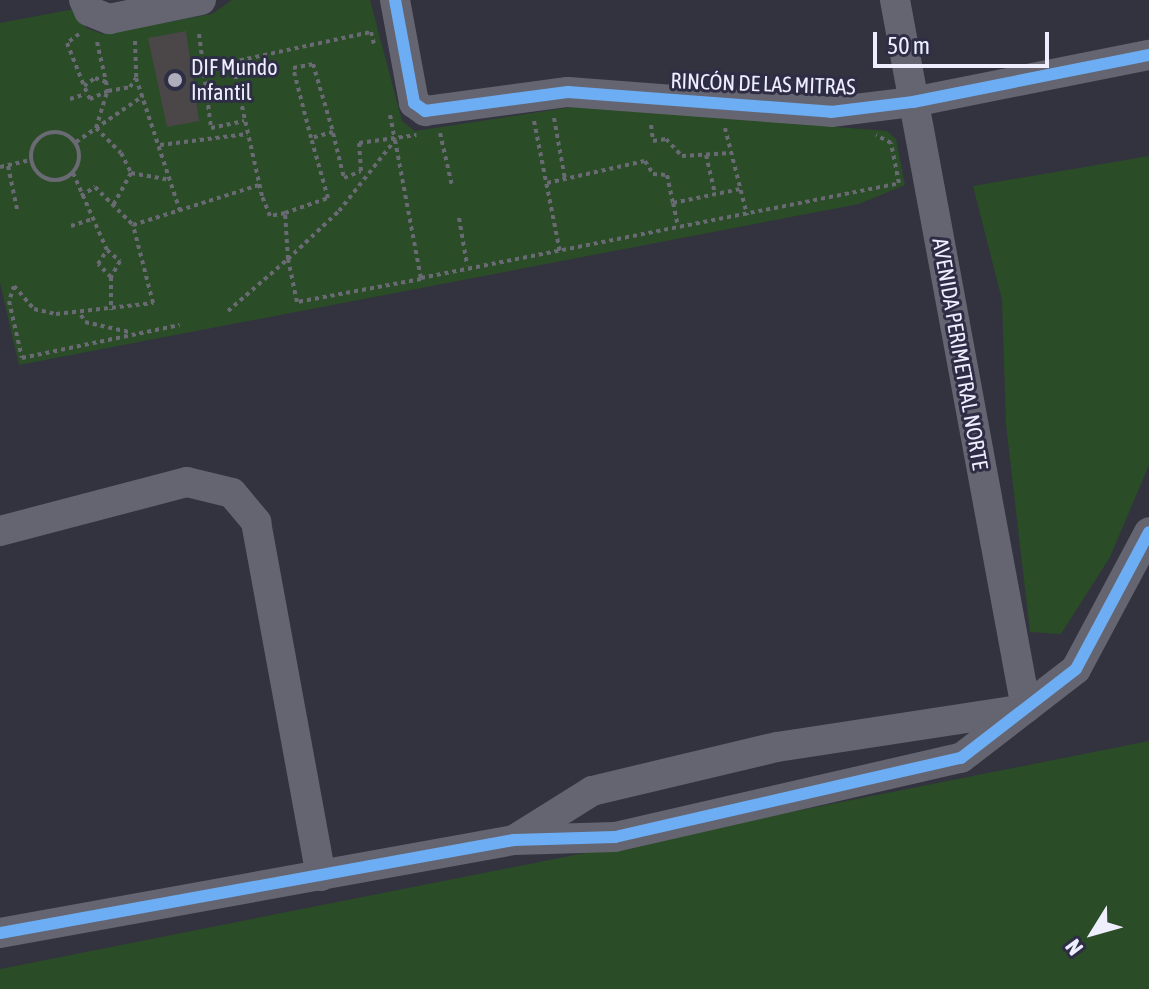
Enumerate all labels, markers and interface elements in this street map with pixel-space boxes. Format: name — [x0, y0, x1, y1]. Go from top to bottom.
scale bar — [877, 16, 1053, 66]
text: 50 m — [887, 32, 930, 59]
place label: DIF Mundo Infantil — [191, 54, 278, 106]
street label: RINCÓN DE LAS MITRAS — [670, 68, 856, 100]
marker: DIF Mundo Infantil — [166, 71, 184, 89]
street label: AVENIDA PERIMETRAL NORTE — [927, 236, 993, 472]
north arrow — [1053, 893, 1133, 973]
text: N — [1060, 934, 1088, 960]

